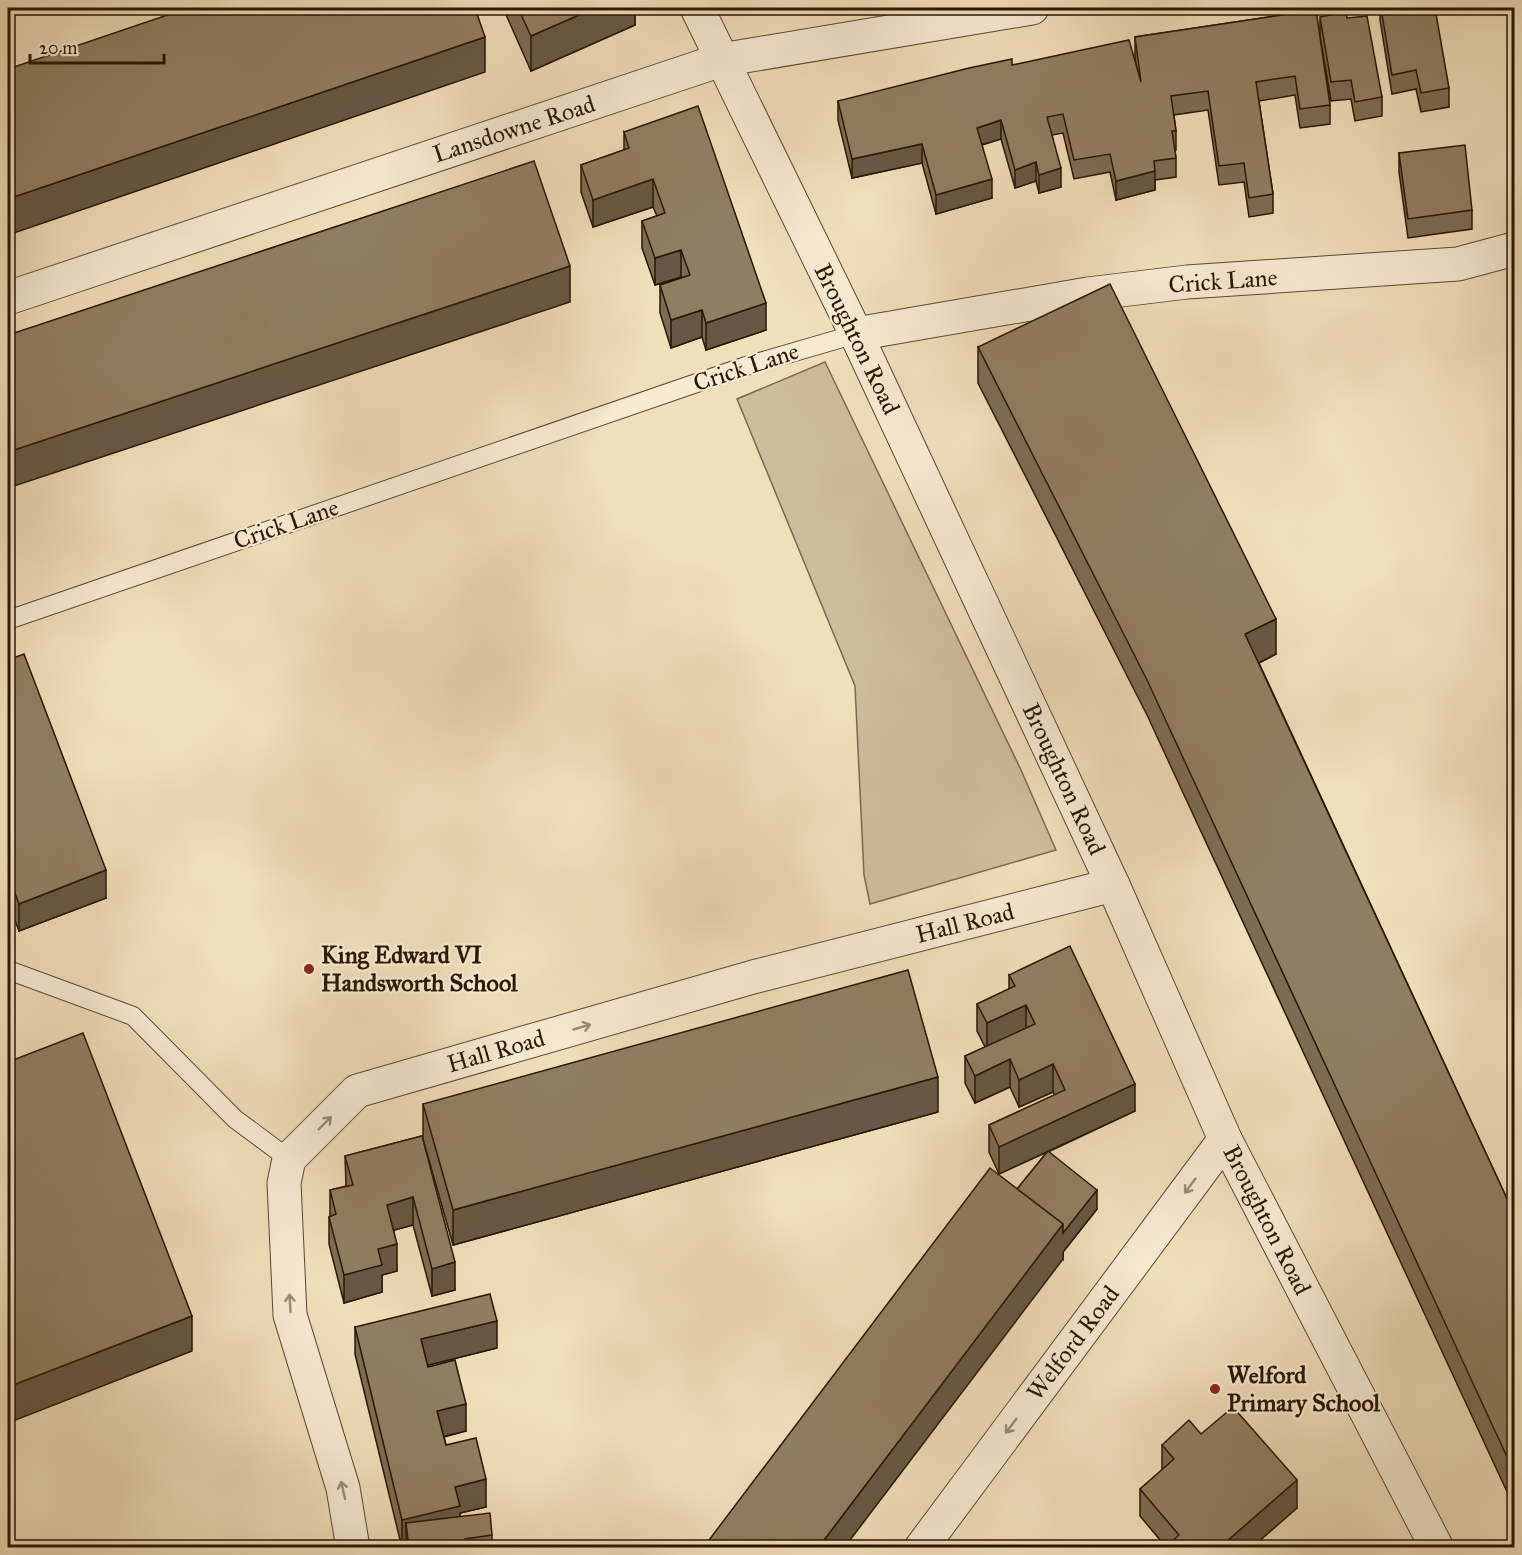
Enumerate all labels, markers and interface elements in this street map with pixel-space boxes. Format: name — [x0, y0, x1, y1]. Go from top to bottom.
scale bar — [30, 27, 164, 65]
text: 20 m — [39, 37, 77, 59]
street label: Lansdowne Road — [429, 89, 599, 169]
street label: Broughton Road — [808, 259, 906, 419]
street label: Crick Lane — [1168, 262, 1278, 300]
street label: Crick Lane — [689, 336, 803, 398]
street label: Crick Lane — [230, 492, 342, 556]
street label: Broughton Road — [1016, 698, 1112, 860]
street label: Hall Road — [913, 896, 1017, 950]
place label: King Edward VI Handsworth School — [321, 940, 518, 998]
marker: King Edward VI Handsworth School — [302, 962, 316, 976]
one-way arrow — [572, 1021, 591, 1032]
street label: Hall Road — [444, 1023, 548, 1079]
one-way arrow — [318, 1116, 332, 1131]
street label: Broughton Road — [1216, 1140, 1318, 1300]
one-way arrow — [1184, 1177, 1196, 1193]
street label: Welford Road — [1020, 1280, 1126, 1406]
one-way arrow — [284, 1293, 295, 1313]
place label: Welford Primary School — [1227, 1360, 1381, 1418]
marker: Welford Primary School — [1208, 1382, 1222, 1396]
one-way arrow — [1005, 1418, 1017, 1434]
one-way arrow — [336, 1481, 348, 1500]

